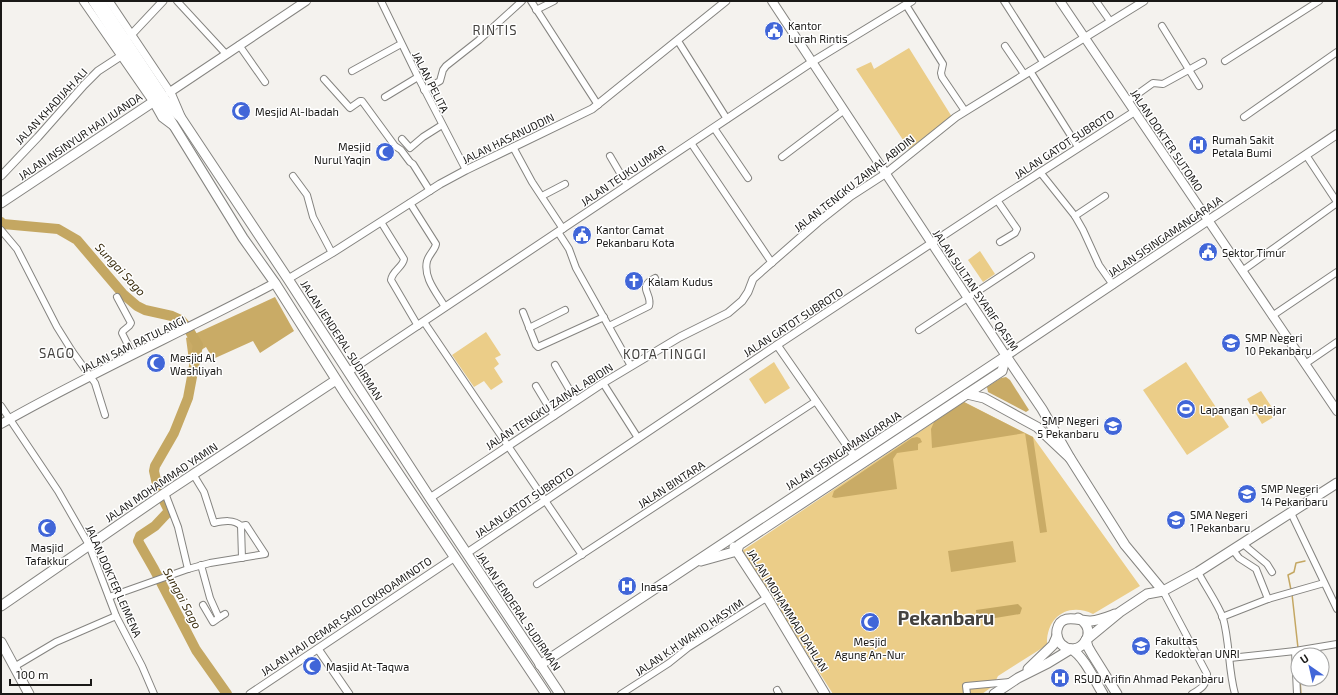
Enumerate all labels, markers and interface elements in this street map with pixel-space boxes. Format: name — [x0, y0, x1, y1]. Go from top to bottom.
place label: Kantor Lurah Rintis — [788, 19, 848, 45]
public building icon: Kantor Lurah Rintis — [763, 20, 785, 42]
district label: RINTIS — [473, 22, 517, 38]
street label: JALAN PELITA — [410, 49, 452, 115]
street label: JALAN KHADIJAH ALI — [12, 65, 90, 147]
street label: JALAN DOKTER SUTOMO — [1128, 86, 1206, 194]
street label: JALAN INSINYUR HAJI JUANDA — [16, 90, 144, 182]
mosque icon: Mesjid Al-Ibadah — [230, 100, 252, 122]
place label: Mesjid Al-Ibadah — [255, 105, 339, 119]
street label: JALAN GATOT SUBROTO — [1012, 107, 1116, 181]
street label: JALAN HASANUDDIN — [460, 110, 556, 166]
street label: JALAN TENGKU ZAINAL ABIDIN — [791, 132, 917, 234]
place label: Rumah Sakit Petala Bumi — [1212, 133, 1274, 159]
hospital icon: Rumah Sakit Petala Bumi — [1187, 134, 1209, 156]
place label: Mesjid Nurul Yaqin — [314, 140, 371, 166]
mosque icon: Mesjid Nurul Yaqin — [374, 141, 396, 163]
street label: JALAN TEUKU UMAR — [578, 142, 668, 208]
street label: JALAN SISINGAMANGARAJA — [1105, 193, 1225, 279]
place label: Kantor Camat Pekanbaru Kota — [596, 223, 675, 249]
public building icon: Kantor Camat Pekanbaru Kota — [571, 224, 593, 246]
street label: JALAN SULTAN SYARIF QASIM — [930, 227, 1022, 354]
water label: Sungai Sago — [93, 240, 149, 298]
public building icon: Sektor Timur — [1197, 241, 1219, 263]
place label: Sektor Timur — [1222, 246, 1287, 259]
church icon: Kalam Kudus — [623, 270, 645, 292]
place label: Kalam Kudus — [648, 275, 713, 288]
street label: JALAN JENDERAL SUDIRMAN — [298, 278, 386, 402]
street label: JALAN GATOT SUBROTO — [741, 285, 845, 359]
street label: JALAN SAM RATULANGI — [78, 313, 188, 375]
place label: SMP Negeri 10 Pekanbaru — [1245, 331, 1312, 357]
school or university icon: SMP Negeri 10 Pekanbaru — [1220, 332, 1242, 354]
district label: SAGO — [39, 345, 75, 361]
district label: KOTA TINGGI — [623, 346, 707, 362]
place label: Mesjid Al Washliyah — [170, 351, 223, 377]
mosque icon: Mesjid Al Washliyah — [145, 352, 167, 374]
street label: JALAN TENGKU ZAINAL ABIDIN — [483, 360, 615, 452]
sports icon: Lapangan Pelajar — [1175, 398, 1197, 420]
place label: Lapangan Pelajar — [1200, 403, 1287, 417]
street label: JALAN SISINGAMANGARAJA — [783, 408, 903, 492]
place label: SMP Negeri 5 Pekanbaru — [1037, 414, 1099, 440]
school or university icon: SMP Negeri 5 Pekanbaru — [1102, 415, 1124, 437]
street label: JALAN MOHAMMAD YAMIN — [102, 439, 220, 525]
street label: JALAN BINTARA — [635, 458, 707, 510]
street label: JALAN GATOT SUBROTO — [472, 464, 576, 540]
place label: SMP Negeri 14 Pekanbaru — [1261, 482, 1328, 508]
school or university icon: SMP Negeri 14 Pekanbaru — [1236, 483, 1258, 505]
place label: SMA Negeri 1 Pekanbaru — [1190, 508, 1250, 534]
school or university icon: SMA Negeri 1 Pekanbaru — [1165, 509, 1187, 531]
mosque icon: Masjid Tafakkur — [36, 517, 58, 539]
street label: JALAN DOKTER LEIMENA — [83, 523, 145, 639]
place label: Masjid Tafakkur — [25, 541, 69, 567]
street label: JALAN MOHAMMAD DAHLAN — [745, 546, 831, 674]
street label: JALAN JENDERAL SUDIRMAN — [474, 549, 564, 673]
street label: JALAN HAJI OEMAR SAID COKROAMINOTO — [258, 554, 434, 678]
water label: Sungai Sago — [161, 565, 205, 631]
hospital icon: Inasa — [616, 575, 638, 597]
place label: Inasa — [641, 580, 668, 593]
street label: JALAN K.H WAHID HASYIM — [632, 596, 746, 678]
district label: Pekanbaru — [898, 606, 994, 629]
mosque icon: Mesjid Agung An-Nur — [859, 611, 881, 633]
place label: Fakultas Kedokteran UNRI — [1155, 634, 1240, 660]
place label: Mesjid Agung An-Nur — [835, 635, 906, 661]
school or university icon: Fakultas Kedokteran UNRI — [1130, 635, 1152, 657]
north arrow — [1290, 647, 1330, 687]
text: U — [1297, 651, 1311, 666]
mosque icon: Masjid At-Taqwa — [301, 655, 323, 677]
place label: Masjid At-Taqwa — [326, 660, 409, 674]
scale bar — [10, 661, 91, 687]
text: 100 m — [16, 667, 48, 681]
hospital icon: RSUD Arifin Ahmad Pekanbaru — [1049, 667, 1071, 689]
place label: RSUD Arifin Ahmad Pekanbaru — [1074, 672, 1224, 685]

